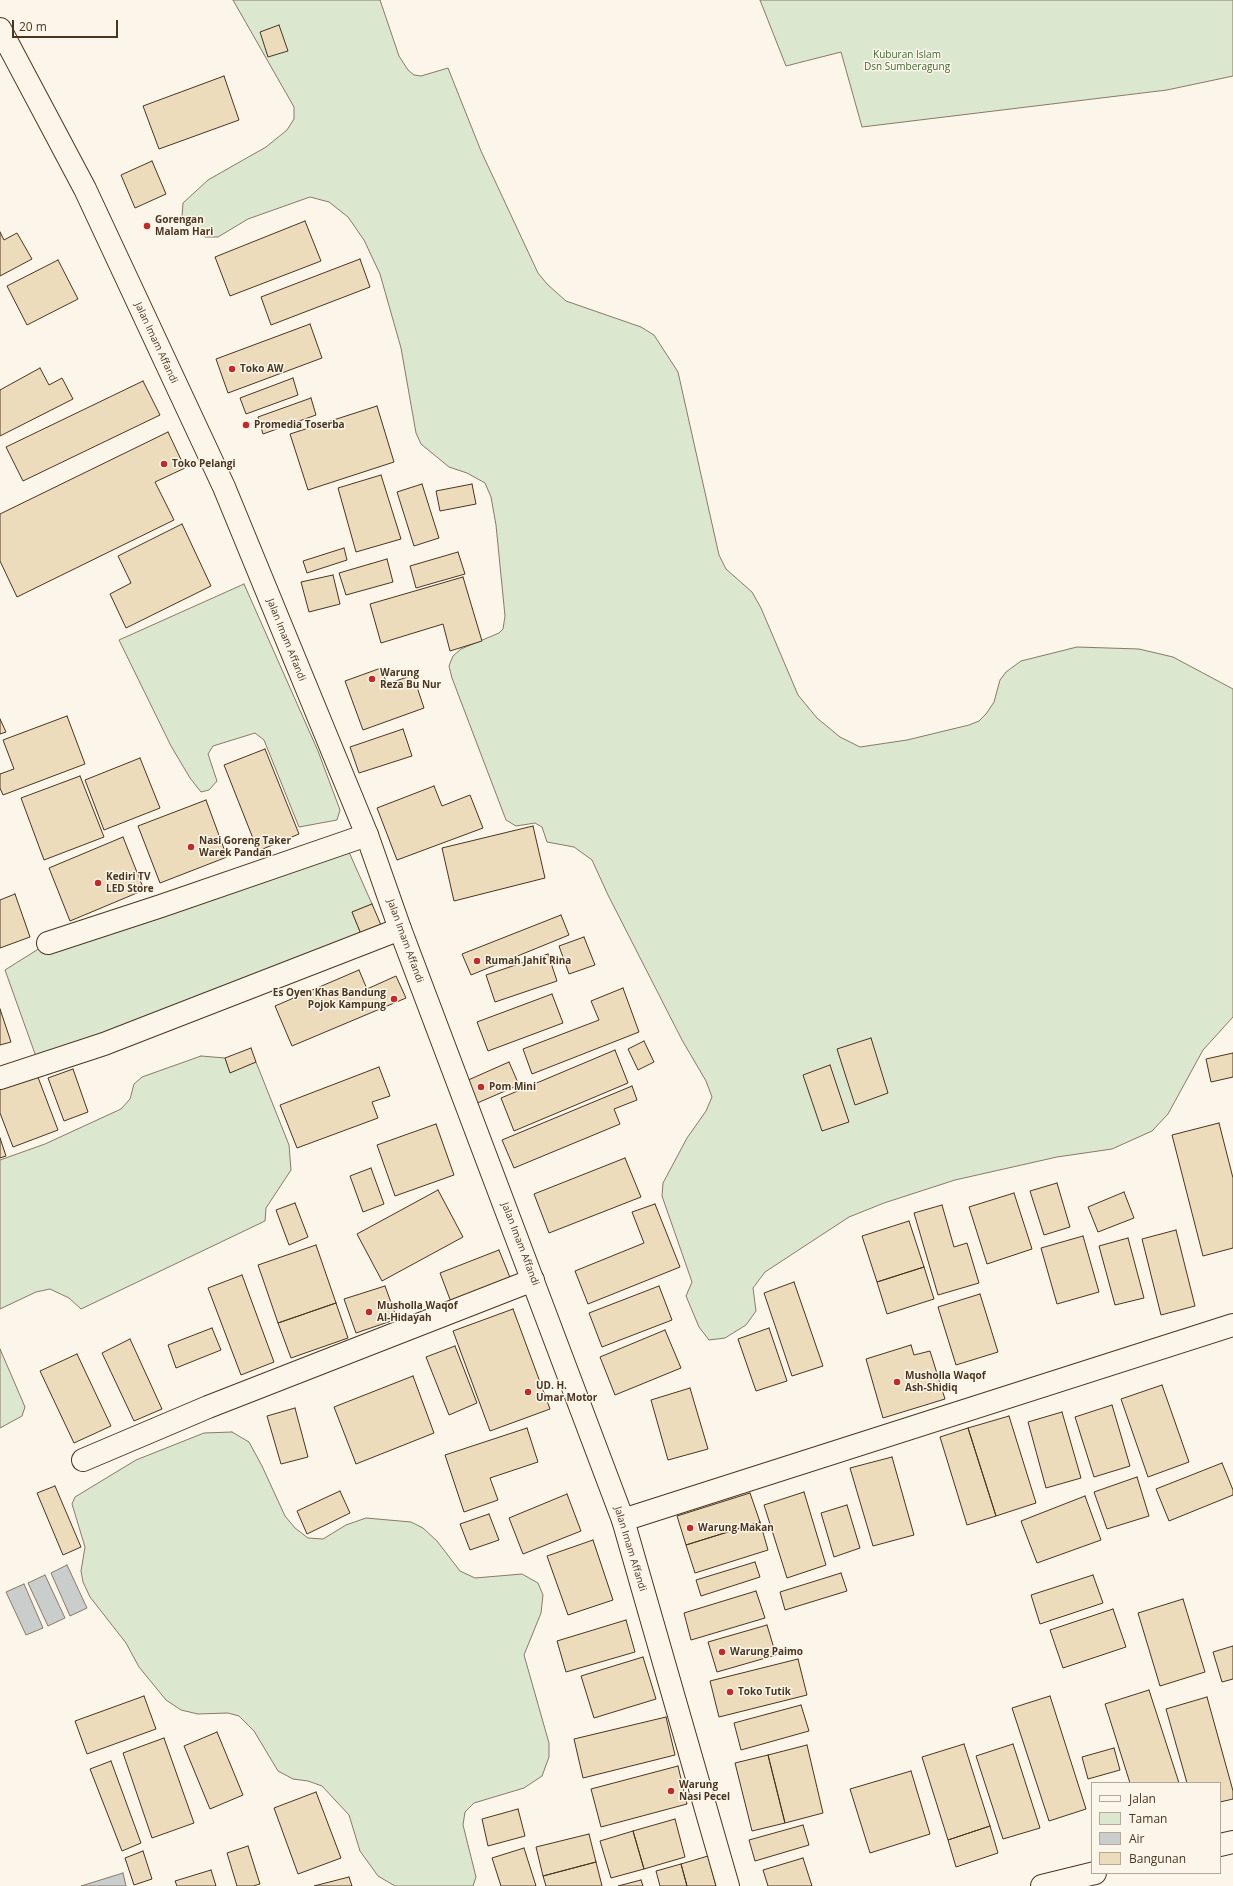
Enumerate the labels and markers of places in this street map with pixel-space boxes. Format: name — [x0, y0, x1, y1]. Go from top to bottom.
place label: Gorengan Malam Hari — [155, 214, 213, 238]
marker: Gorengan Malam Hari — [142, 221, 152, 231]
place label: Toko AW — [240, 363, 284, 375]
marker: Toko AW — [227, 364, 237, 374]
place label: Promedia Toserba — [254, 419, 345, 431]
marker: Promedia Toserba — [241, 420, 251, 430]
place label: Toko Pelangi — [172, 458, 236, 470]
marker: Toko Pelangi — [159, 459, 169, 469]
place label: Warung Reza Bu Nur — [380, 667, 441, 690]
marker: Warung Reza Bu Nur — [367, 674, 377, 684]
place label: Nasi Goreng Taker Warek Pandan — [199, 835, 291, 858]
marker: Nasi Goreng Taker Warek Pandan — [186, 842, 196, 852]
place label: Kediri TV LED Store — [106, 871, 154, 894]
marker: Kediri TV LED Store — [93, 878, 103, 888]
place label: Rumah Jahit Rina — [485, 955, 571, 967]
marker: Rumah Jahit Rina — [472, 956, 482, 966]
place label: Es Oyen Khas Bandung Pojok Kampung — [273, 987, 386, 1010]
marker: Es Oyen Khas Bandung Pojok Kampung — [389, 994, 399, 1004]
place label: Pom Mini — [489, 1081, 536, 1093]
marker: Pom Mini — [476, 1082, 486, 1092]
place label: Musholla Waqof Al-Hidayah — [377, 1300, 458, 1324]
marker: Musholla Waqof Al-Hidayah — [364, 1307, 374, 1317]
place label: Musholla Waqof Ash-Shidiq — [905, 1370, 986, 1394]
marker: Musholla Waqof Ash-Shidiq — [892, 1377, 902, 1387]
place label: UD. H. Umar Motor — [536, 1380, 597, 1404]
marker: UD. H. Umar Motor — [523, 1387, 533, 1397]
place label: Warung Makan — [698, 1522, 774, 1534]
marker: Warung Makan — [685, 1523, 695, 1533]
place label: Warung Paimo — [730, 1646, 803, 1658]
marker: Warung Paimo — [717, 1647, 727, 1657]
place label: Toko Tutik — [738, 1686, 791, 1698]
marker: Toko Tutik — [725, 1687, 735, 1697]
place label: Warung Nasi Pecel — [679, 1779, 730, 1802]
marker: Warung Nasi Pecel — [666, 1786, 676, 1796]

